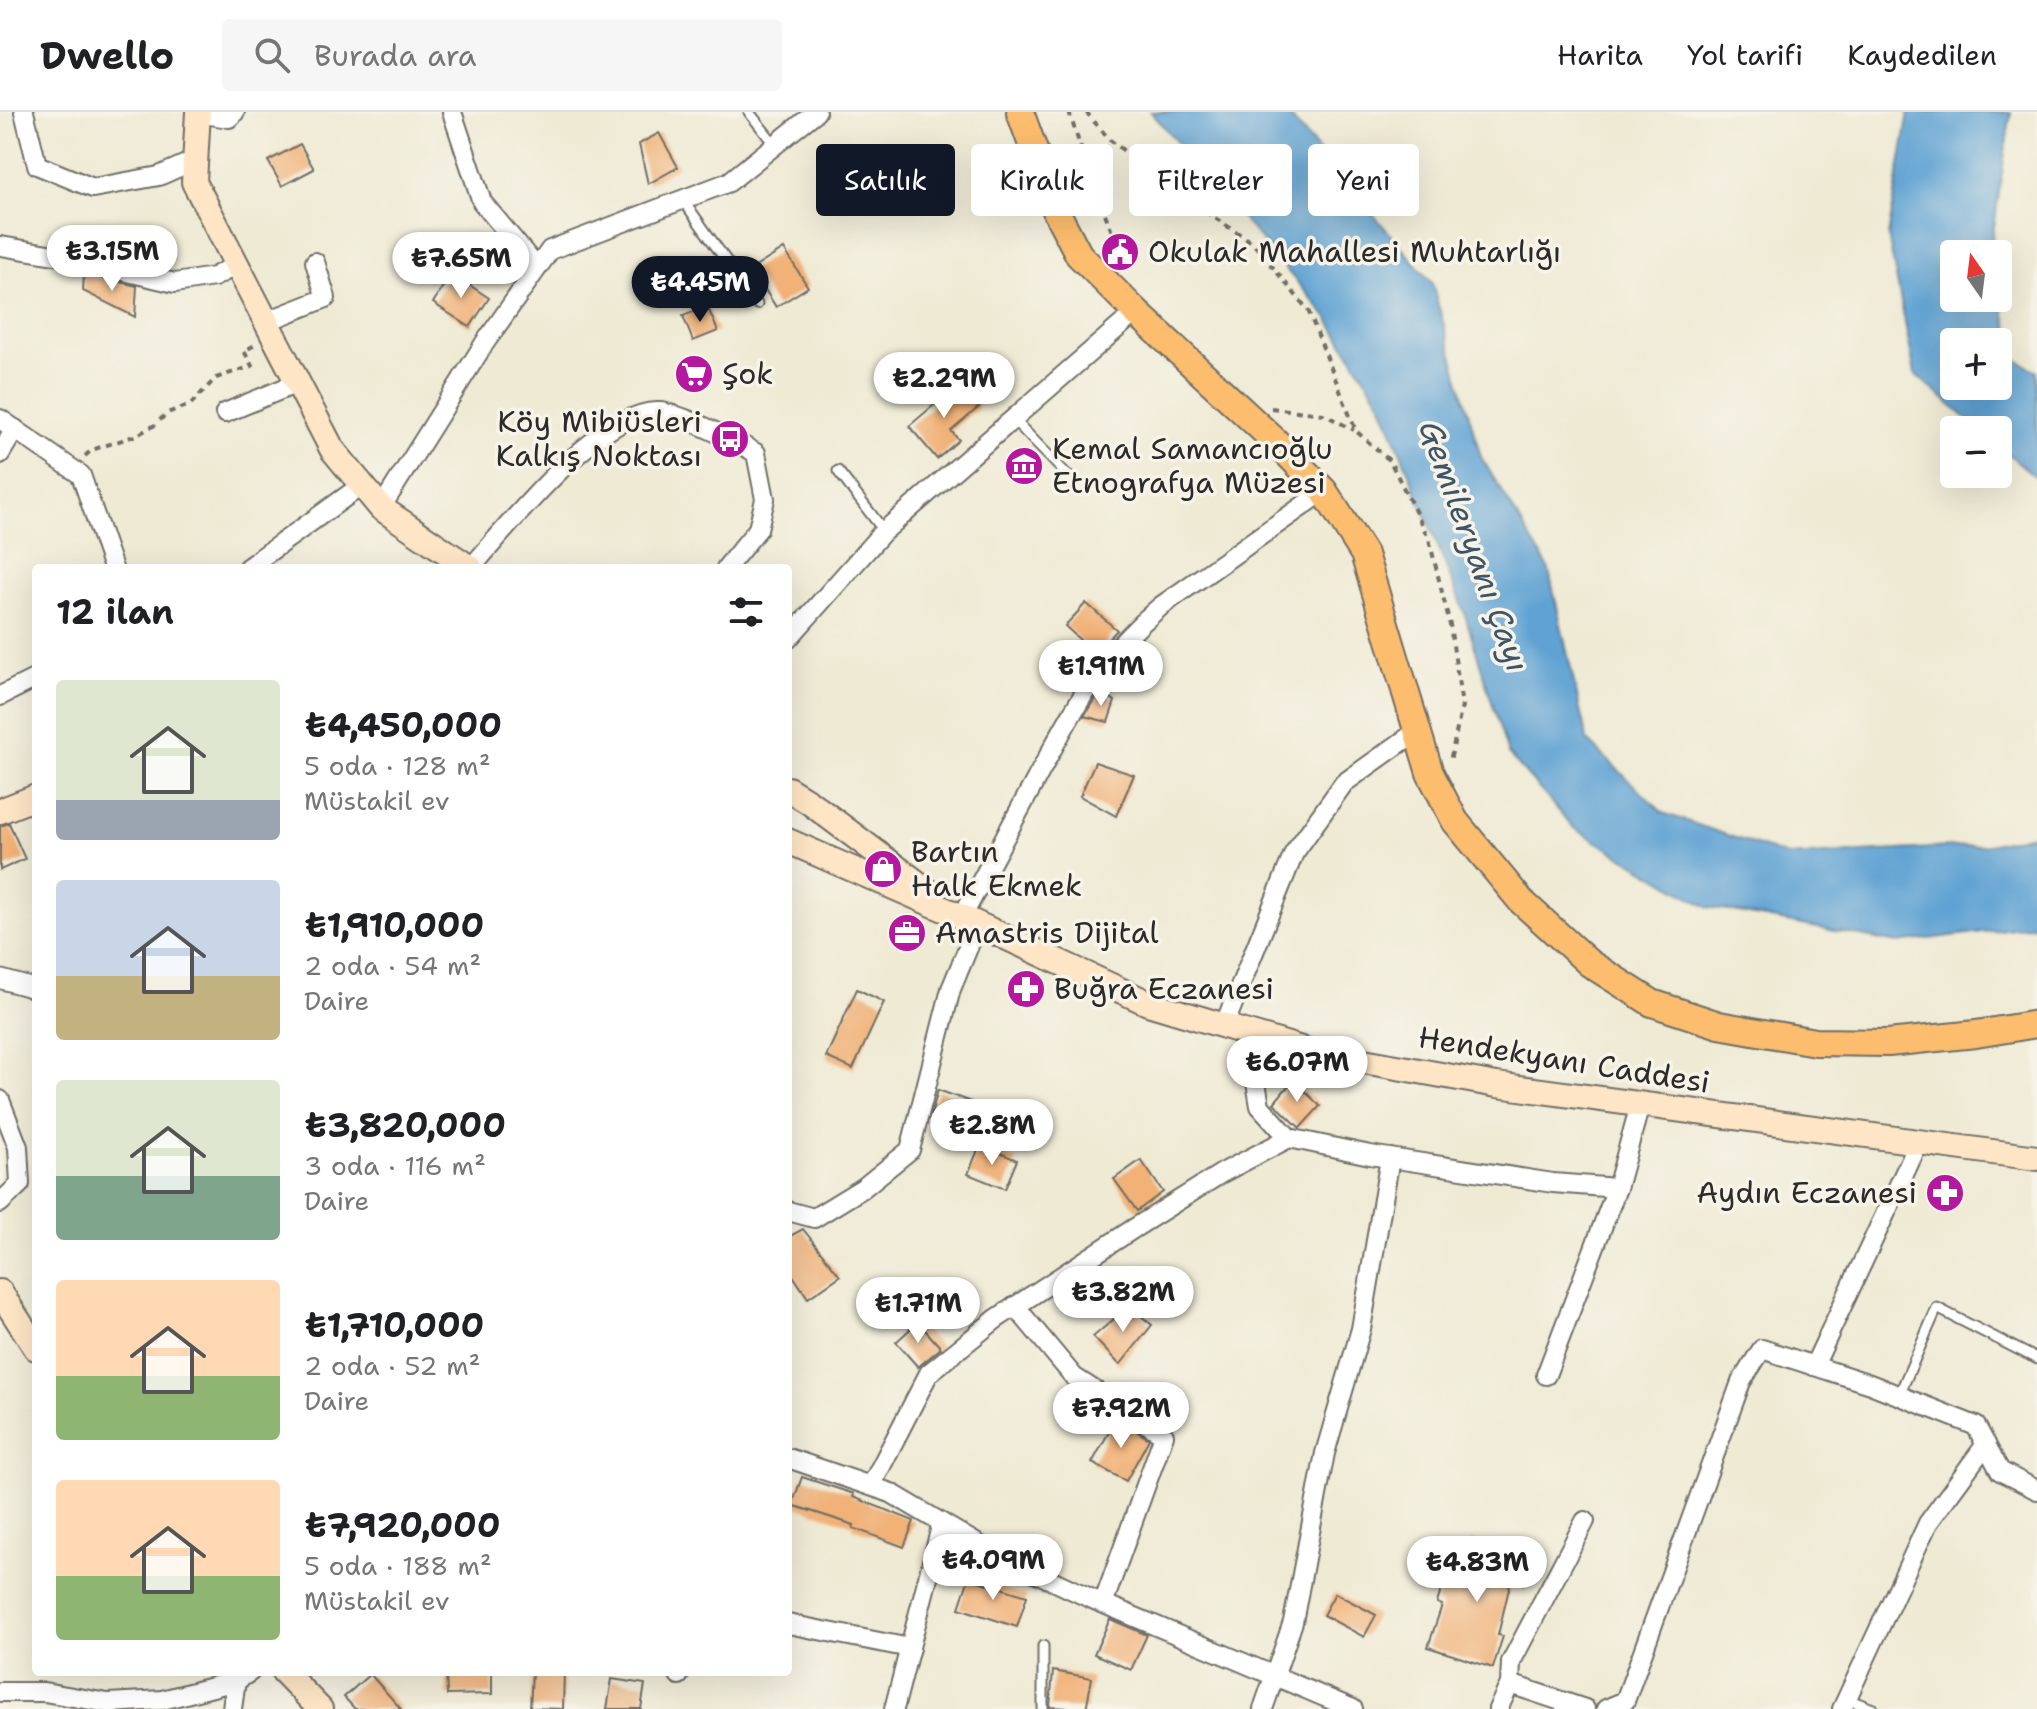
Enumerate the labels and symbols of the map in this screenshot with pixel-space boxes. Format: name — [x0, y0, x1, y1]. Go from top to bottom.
pin: ₺3.15M — [47, 225, 177, 293]
public building icon: Okulak Mahallesi Muhtarlığı — [1099, 231, 1141, 273]
place label: Okulak Mahallesi Muhtarlığı — [1148, 231, 1561, 272]
pin: ₺7.65M — [396, 232, 526, 300]
north arrow — [1940, 240, 2012, 312]
pin: ₺4.45M — [635, 256, 765, 324]
pin: ₺2.29M — [879, 352, 1009, 420]
supermarket icon: Şok — [673, 353, 715, 395]
place label: Şok — [722, 353, 773, 394]
place label: Köy Mibiüsleri Kalkış Noktası — [496, 401, 702, 476]
water label: Gemileryanı Çayı — [1409, 414, 1540, 677]
bus stop icon: Köy Mibiüsleri Kalkış Noktası — [709, 418, 751, 460]
place label: Kemal Samancıoğlu Etnografya Müzesi — [1052, 428, 1333, 503]
museum icon: Kemal Samancıoğlu Etnografya Müzesi — [1003, 445, 1045, 487]
pin: ₺1.91M — [1036, 640, 1166, 708]
place label: Bartın Halk Ekmek — [911, 831, 1082, 906]
shop icon: Bartın Halk Ekmek — [862, 848, 904, 890]
office icon: Amastris Dijital — [886, 912, 928, 954]
place label: Amastris Dijital — [935, 912, 1159, 953]
pharmacy icon: Buğra Eczanesi — [1005, 968, 1047, 1010]
place label: Buğra Eczanesi — [1054, 968, 1274, 1009]
street label: Hendekyanı Caddesi — [1415, 1016, 1713, 1103]
pin: ₺6.07M — [1232, 1036, 1362, 1104]
pin: ₺2.8M — [936, 1099, 1048, 1167]
place label: Aydın Eczanesi — [1697, 1172, 1917, 1213]
pharmacy icon: Aydın Eczanesi — [1924, 1172, 1966, 1214]
pin: ₺3.82M — [1058, 1266, 1188, 1334]
pin: ₺1.71M — [853, 1277, 983, 1345]
pin: ₺7.92M — [1056, 1382, 1186, 1450]
pin: ₺4.09M — [928, 1534, 1058, 1602]
pin: ₺4.83M — [1412, 1536, 1542, 1604]

